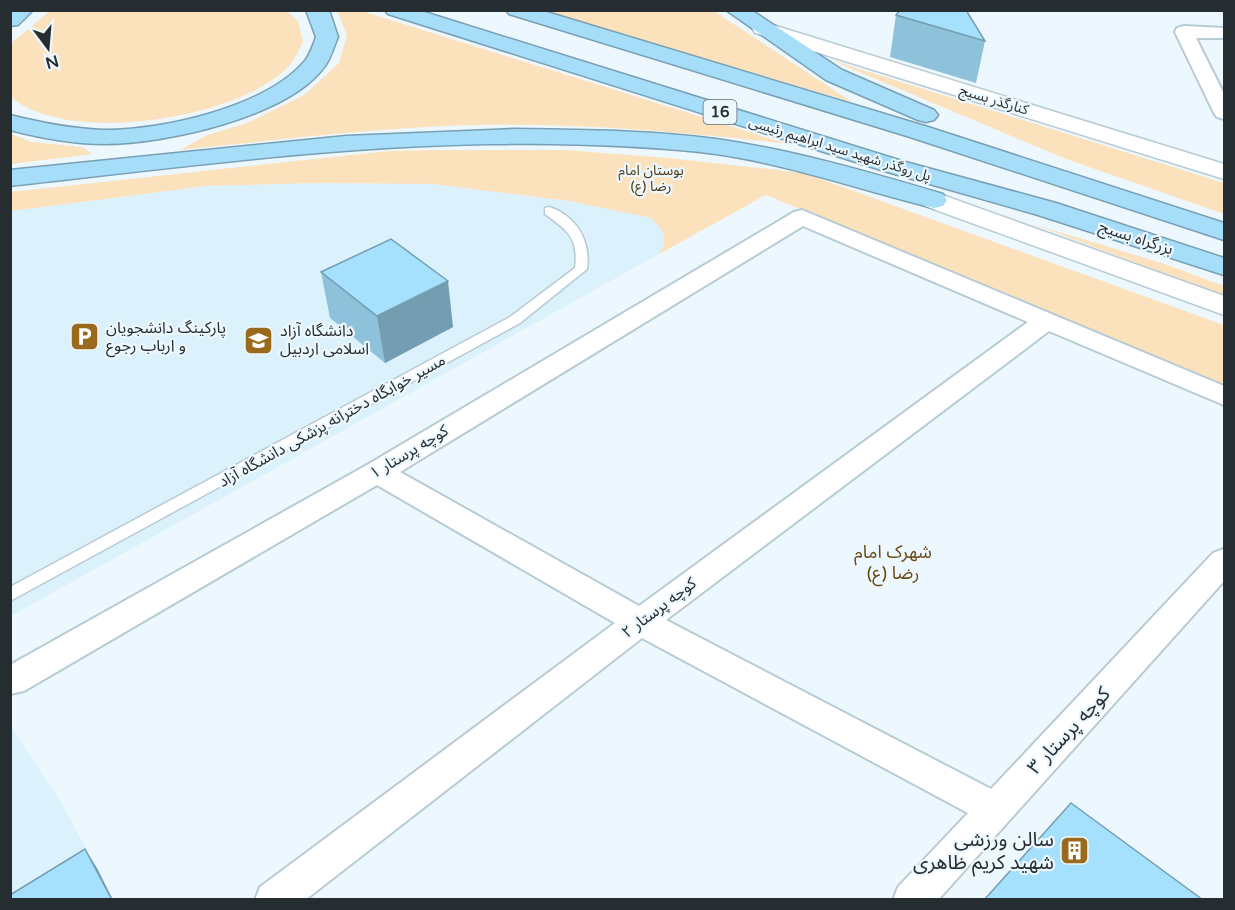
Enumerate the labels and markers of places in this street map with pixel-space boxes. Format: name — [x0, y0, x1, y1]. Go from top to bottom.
place label: پارکینگ دانشجویان و ارباب رجوع — [106, 318, 226, 358]
parking icon: پارکینگ دانشجویان و ارباب رجوع — [69, 321, 101, 353]
place label: دانشگاه آزاد اسلامی اردبیل — [280, 321, 369, 359]
school or university icon: دانشگاه آزاد اسلامی اردبیل — [243, 324, 275, 356]
place label: سالن ورزشی شهید کریم ظاهری — [913, 828, 1054, 877]
building icon: سالن ورزشی شهید کریم ظاهری — [1059, 835, 1091, 867]

